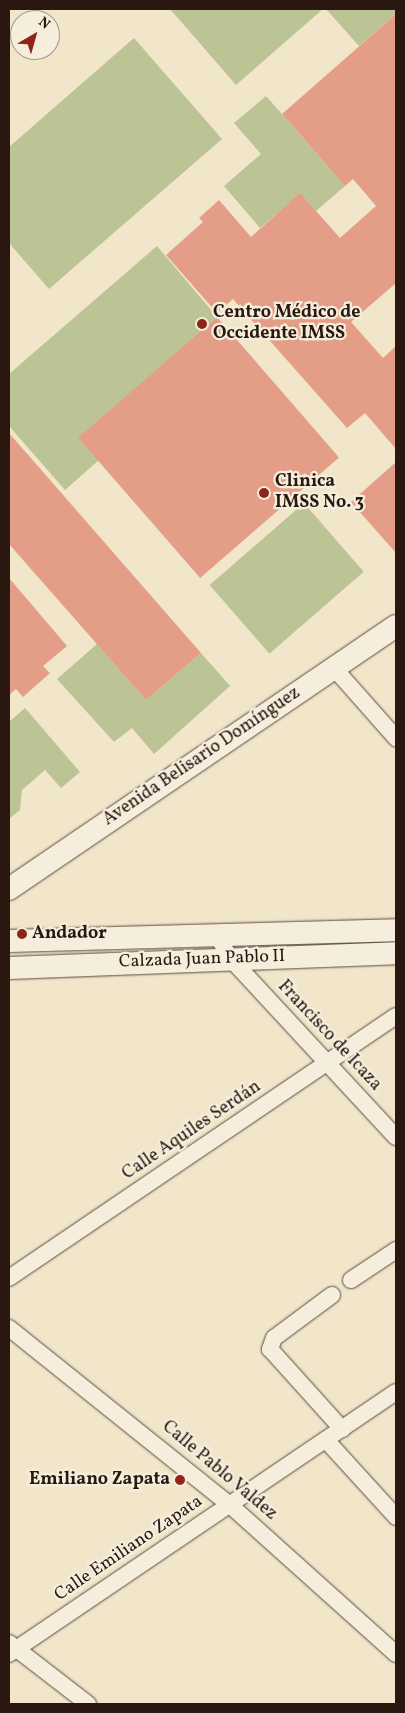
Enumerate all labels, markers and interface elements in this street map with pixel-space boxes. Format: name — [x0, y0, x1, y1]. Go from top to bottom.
north arrow — [10, 10, 60, 60]
text: N — [34, 13, 54, 34]
place label: Centro Médico de Occidente IMSS — [213, 303, 360, 346]
marker: Centro Médico de Occidente IMSS — [195, 317, 209, 331]
place label: Clinica IMSS No. 3 — [275, 472, 364, 514]
marker: Clinica IMSS No. 3 — [257, 486, 271, 500]
street label: Avenida Belisario Domínguez — [99, 683, 305, 831]
place label: Andador — [32, 923, 107, 945]
marker: Andador — [16, 928, 28, 940]
street label: Calzada Juan Pablo II — [118, 946, 286, 974]
street label: Francisco de Icaza — [272, 976, 386, 1096]
street label: Calle Aquiles Serdán — [119, 1077, 265, 1185]
street label: Calle Pablo Valdez — [157, 1416, 281, 1526]
place label: Emiliano Zapata — [29, 1469, 170, 1491]
marker: Emiliano Zapata — [174, 1474, 186, 1486]
street label: Calle Emiliano Zapata — [51, 1491, 207, 1607]

